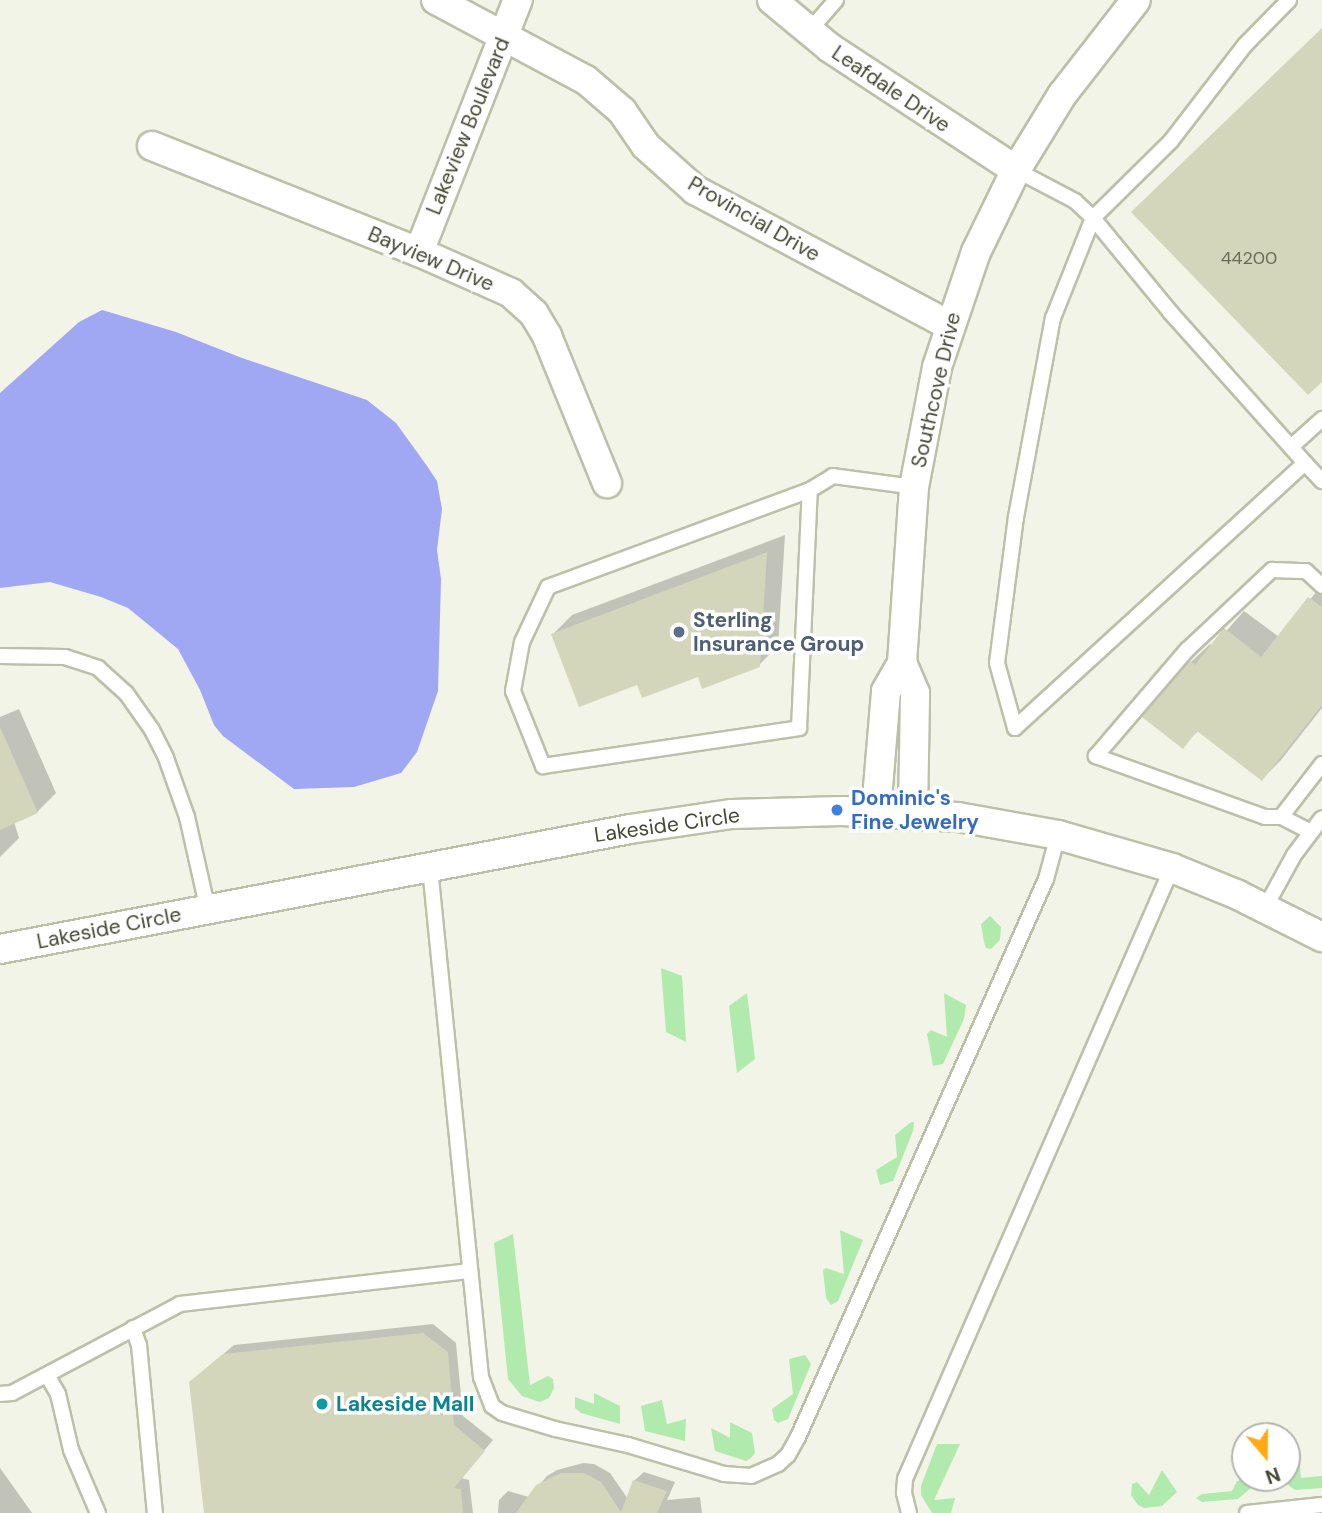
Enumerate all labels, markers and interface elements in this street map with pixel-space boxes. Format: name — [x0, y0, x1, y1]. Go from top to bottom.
street label: Lakeview Boulevard — [421, 34, 515, 218]
street label: Leafdale Drive — [827, 40, 955, 138]
street label: Provincial Drive — [684, 171, 824, 267]
street label: Bayview Drive — [364, 221, 498, 297]
house number: 44200 — [1221, 247, 1277, 269]
street label: Southcove Drive — [906, 310, 966, 470]
place label: Sterling Insurance Group — [693, 607, 864, 657]
marker: Sterling Insurance Group — [671, 624, 687, 640]
place label: Dominic's Fine Jewelry — [851, 785, 979, 835]
street label: Lakeside Circle — [593, 802, 741, 848]
marker: Dominic's Fine Jewelry — [829, 802, 845, 818]
street label: Lakeside Circle — [35, 902, 183, 954]
place label: Lakeside Mall — [336, 1391, 474, 1417]
marker: Lakeside Mall — [314, 1396, 330, 1412]
north arrow — [1231, 1422, 1301, 1492]
text: N — [1262, 1461, 1283, 1489]

